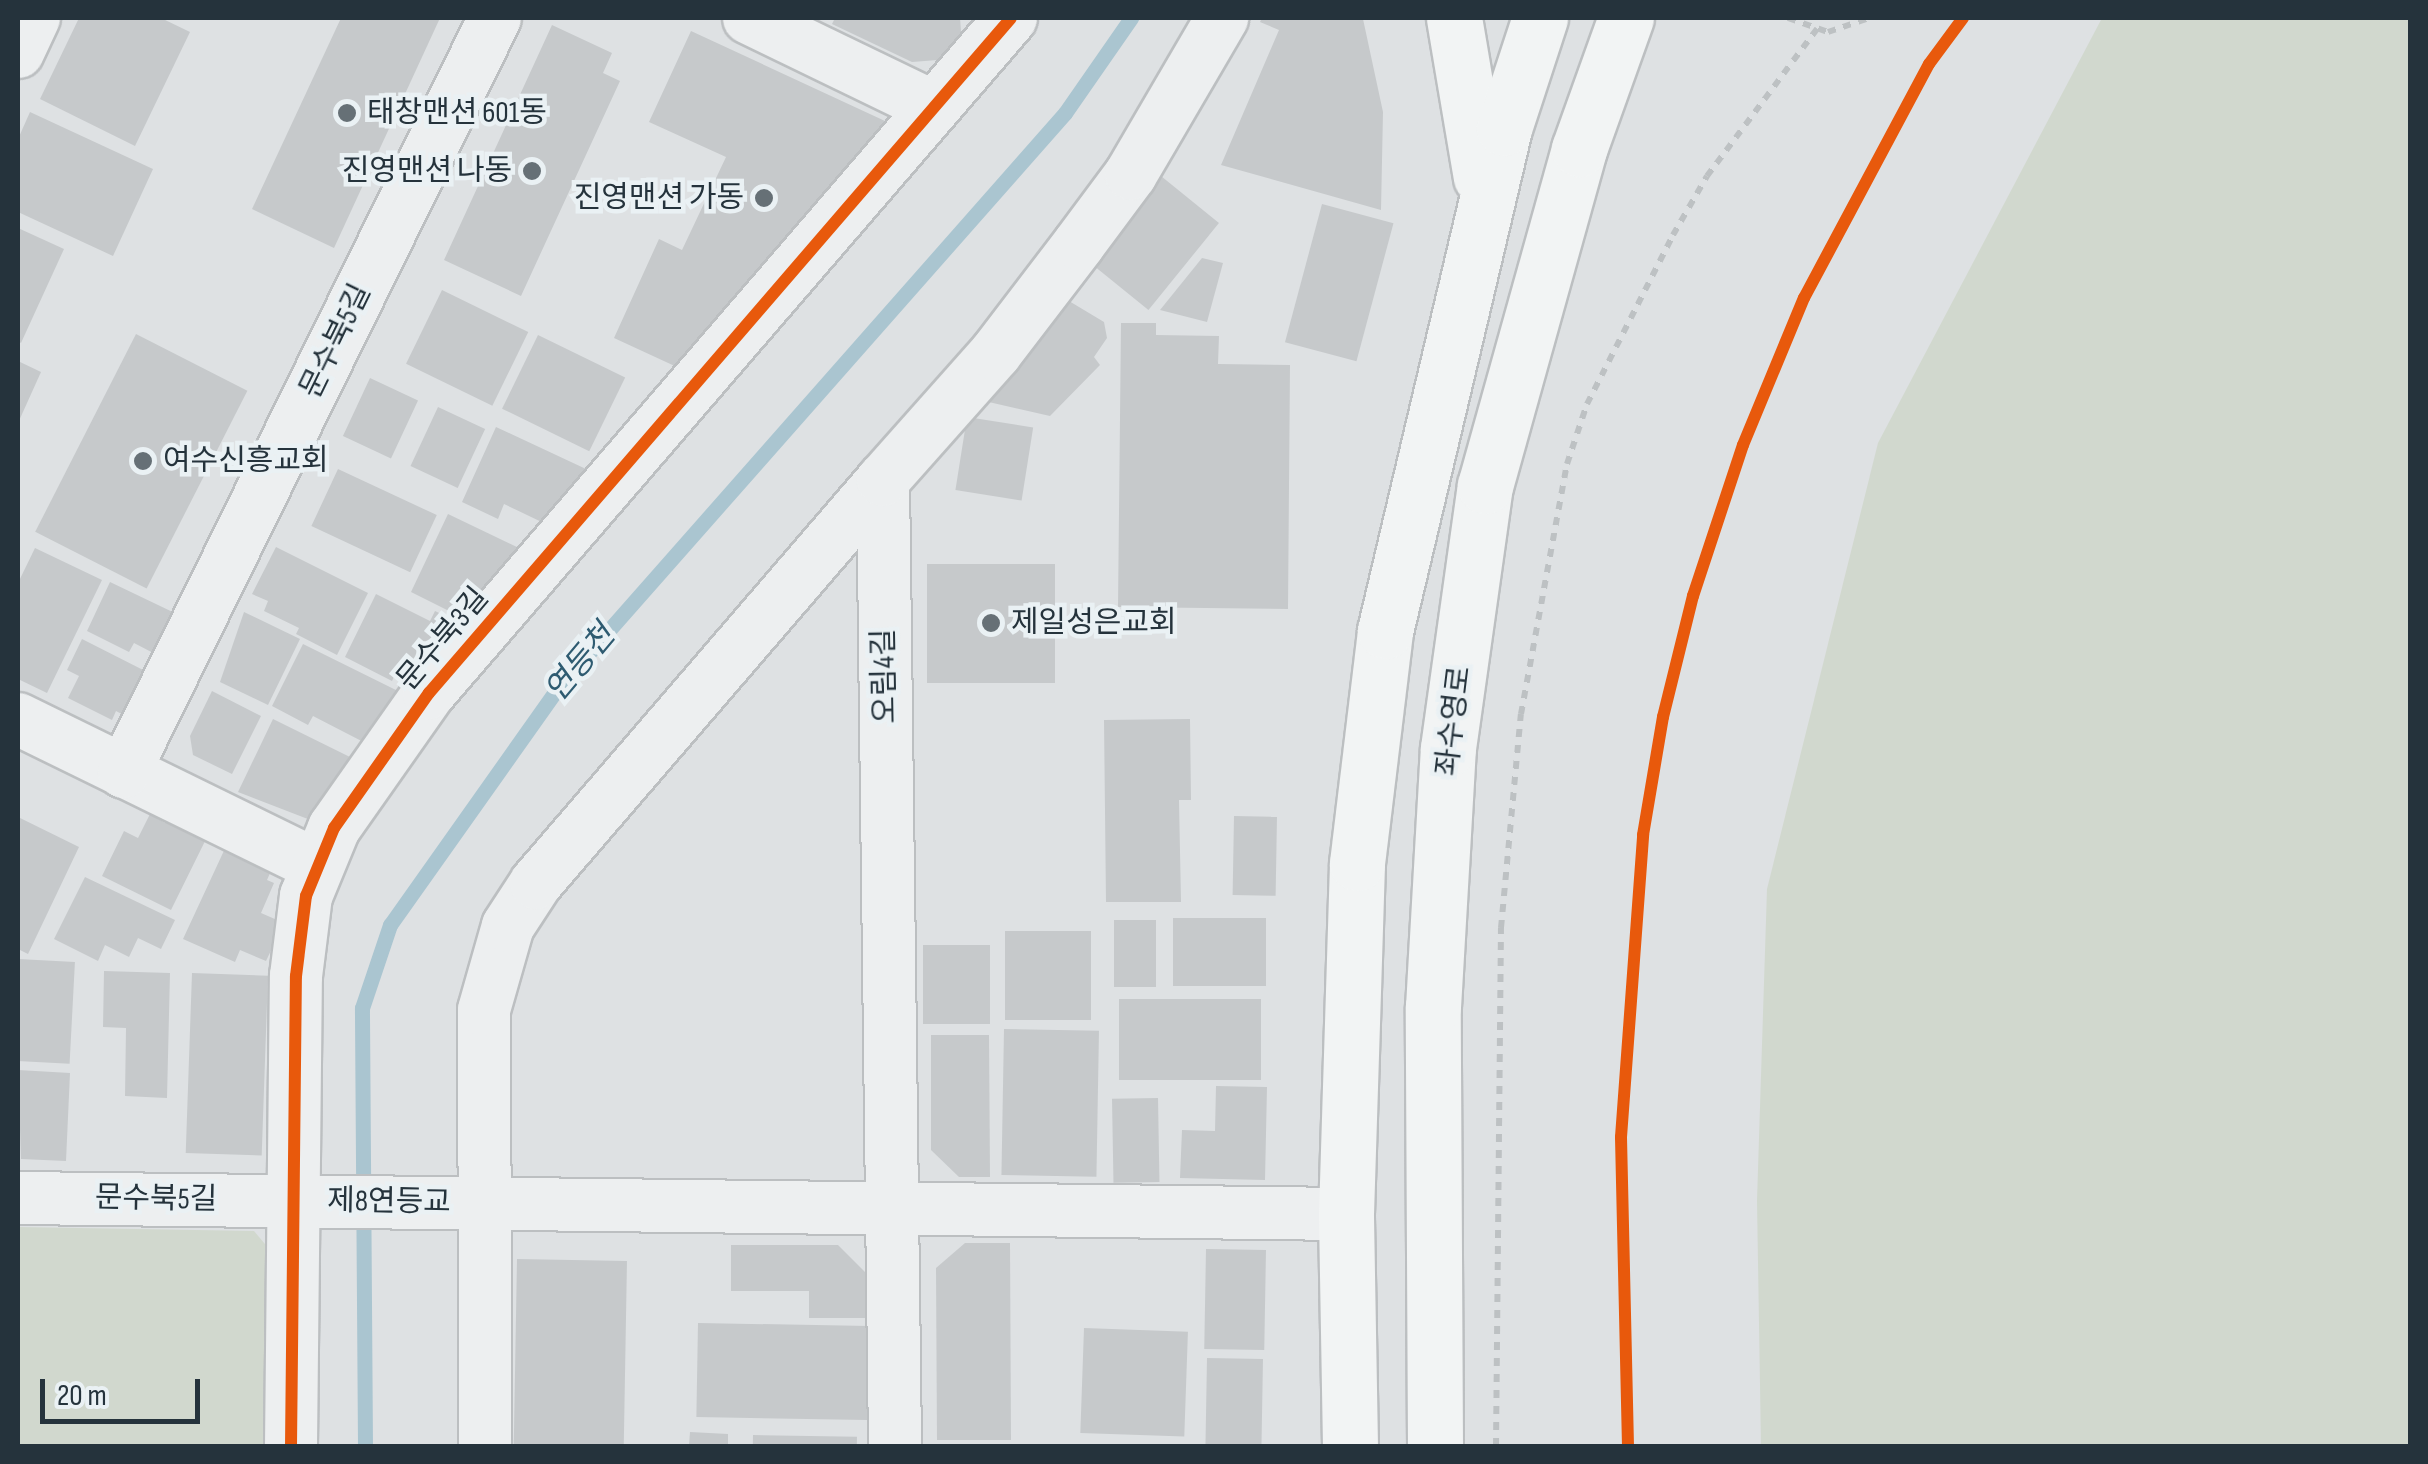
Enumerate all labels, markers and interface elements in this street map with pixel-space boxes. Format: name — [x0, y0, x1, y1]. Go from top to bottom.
place label: 태창맨션 601동 — [367, 95, 547, 131]
marker: 태창맨션 601동 — [336, 102, 358, 124]
place label: 진영맨션 나동 — [342, 153, 512, 189]
marker: 진영맨션 나동 — [521, 160, 543, 182]
place label: 진영맨션 가동 — [574, 180, 744, 216]
marker: 진영맨션 가동 — [753, 187, 775, 209]
street label: 문수북5길 — [293, 278, 379, 404]
place label: 여수신흥교회 — [163, 443, 329, 479]
marker: 여수신흥교회 — [132, 450, 154, 472]
street label: 문수북3길 — [390, 580, 496, 698]
place label: 제일성은교회 — [1011, 605, 1177, 641]
marker: 제일성은교회 — [980, 612, 1002, 634]
water label: 연등천 — [538, 618, 624, 710]
street label: 오림4길 — [866, 628, 904, 724]
street label: 좌수영로 — [1429, 664, 1479, 778]
street label: 문수북5길 — [94, 1180, 218, 1218]
street label: 제8연등교 — [327, 1183, 451, 1221]
scale bar — [45, 1359, 205, 1421]
text: 20 m — [57, 1378, 107, 1414]

